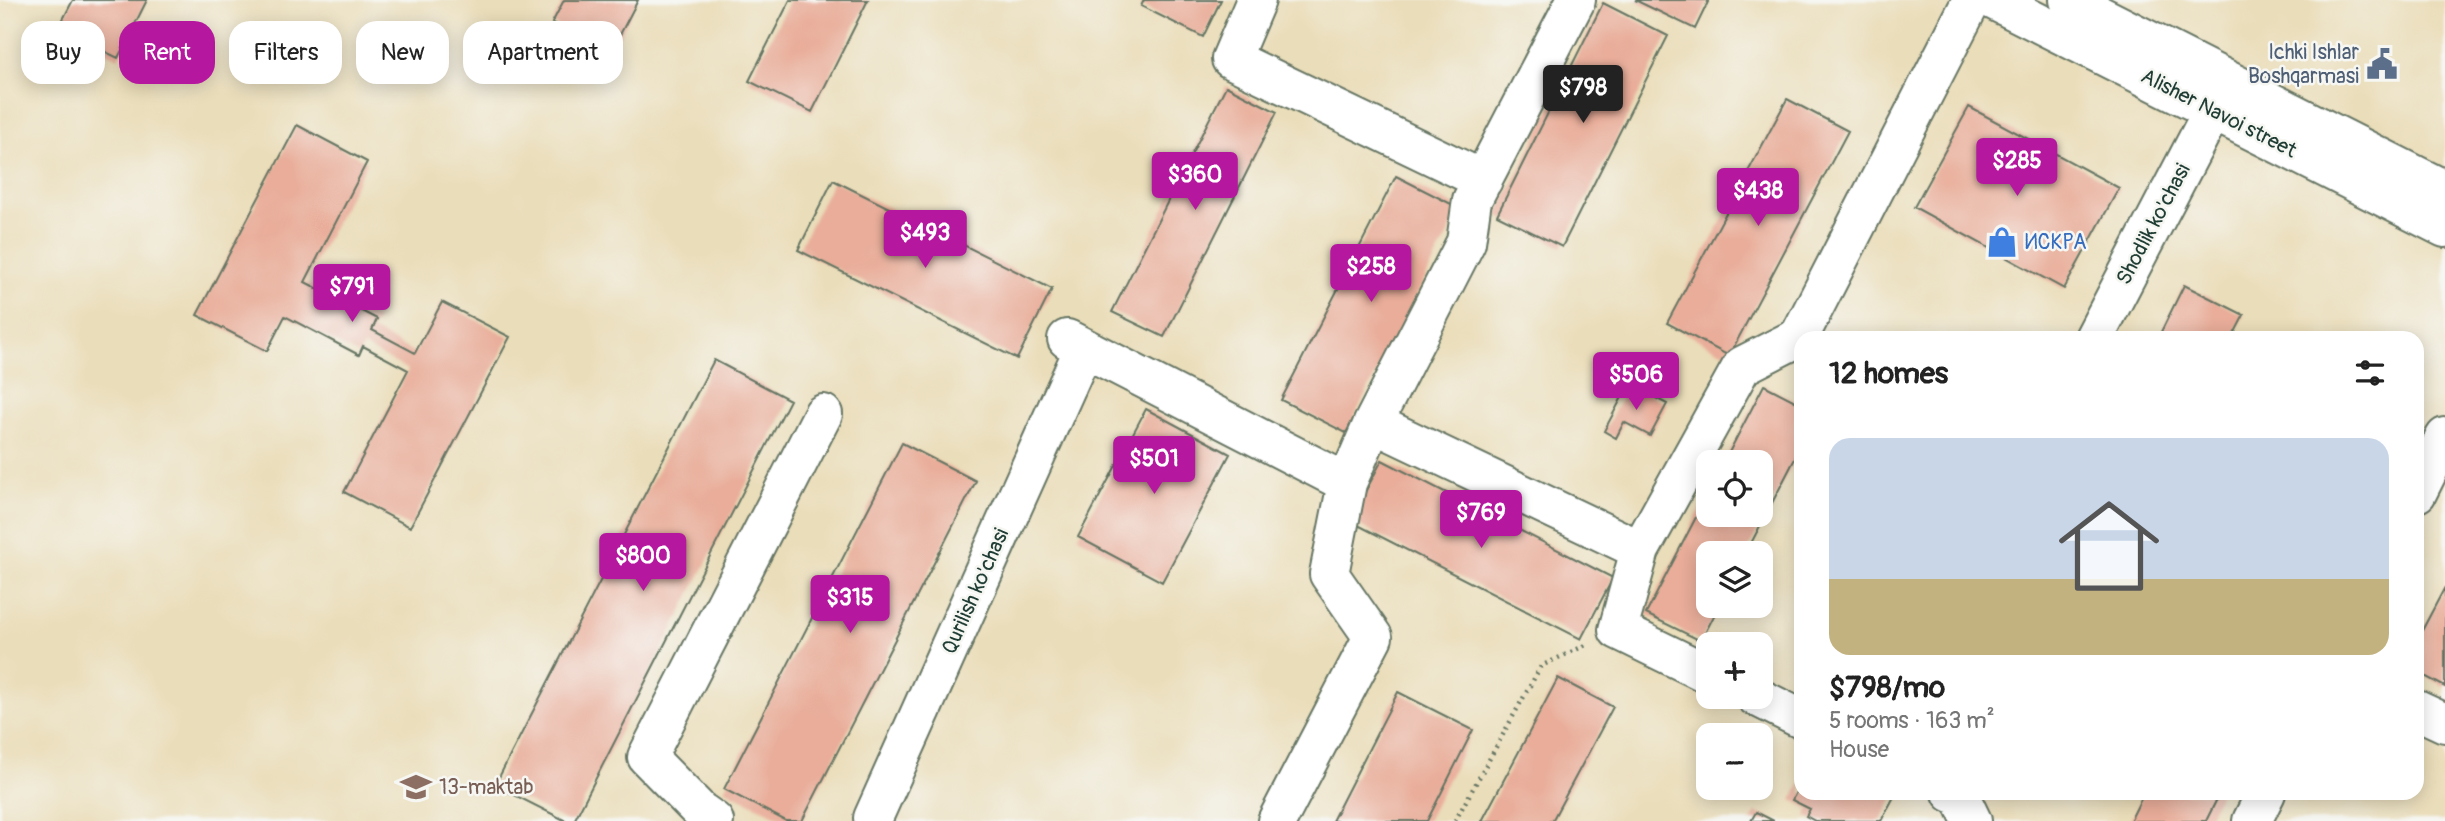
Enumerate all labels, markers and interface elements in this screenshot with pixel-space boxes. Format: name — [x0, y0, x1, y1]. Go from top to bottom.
chip: Buy — [21, 21, 105, 84]
chip: Rent — [119, 21, 215, 84]
chip: Filters — [229, 21, 342, 84]
chip: New — [356, 21, 449, 84]
chip: Apartment — [463, 21, 623, 84]
place label: Ichki Ishlar Boshqarmasi — [2248, 39, 2359, 90]
public building icon: Ichki Ishlar Boshqarmasi — [2365, 47, 2399, 81]
street label: Alisher Navoi street — [2136, 63, 2302, 165]
pin: $798 — [1542, 66, 1624, 125]
text: $798 — [1559, 73, 1607, 102]
pin: $285 — [1976, 138, 2058, 198]
text: $285 — [1992, 146, 2042, 175]
pin: $360 — [1154, 152, 1236, 212]
street label: Shodlik ko'chasi — [2110, 159, 2197, 289]
text: $360 — [1168, 160, 1222, 189]
pin: $438 — [1717, 168, 1799, 228]
text: $438 — [1733, 176, 1783, 205]
pin: $493 — [884, 210, 966, 270]
text: $493 — [900, 218, 950, 247]
shop icon: ИСКРА — [1985, 225, 2019, 259]
place label: ИСКРА — [2025, 229, 2087, 256]
pin: $258 — [1330, 244, 1412, 304]
text: $258 — [1346, 252, 1396, 281]
pin: $791 — [311, 264, 393, 324]
text: $791 — [329, 272, 375, 301]
pin: $506 — [1595, 352, 1677, 412]
icon: filters — [2351, 354, 2389, 392]
text: 12 homes — [1829, 355, 1948, 392]
text: $506 — [1609, 360, 1663, 389]
pin: $501 — [1113, 436, 1195, 496]
text: $501 — [1129, 444, 1179, 473]
map controls — [1696, 450, 1773, 800]
button: locate — [1696, 450, 1773, 527]
icon: home — [2046, 483, 2172, 609]
pin: $769 — [1440, 490, 1522, 550]
text: $769 — [1456, 498, 1506, 527]
street label: Qurilish ko'chasi — [936, 524, 1015, 658]
pin: $800 — [602, 534, 684, 593]
text: $800 — [615, 541, 671, 570]
button: layers — [1696, 541, 1773, 618]
pin: $315 — [809, 576, 891, 635]
text: $315 — [827, 583, 873, 612]
button: + — [1696, 632, 1773, 709]
text: $798/mo — [1829, 669, 1945, 706]
text: 5 rooms · 163 m² — [1829, 706, 1995, 735]
button: − — [1696, 723, 1773, 800]
text: House — [1829, 735, 1889, 764]
school or university icon: 13-maktab — [399, 770, 433, 804]
place label: 13-maktab — [439, 774, 534, 801]

